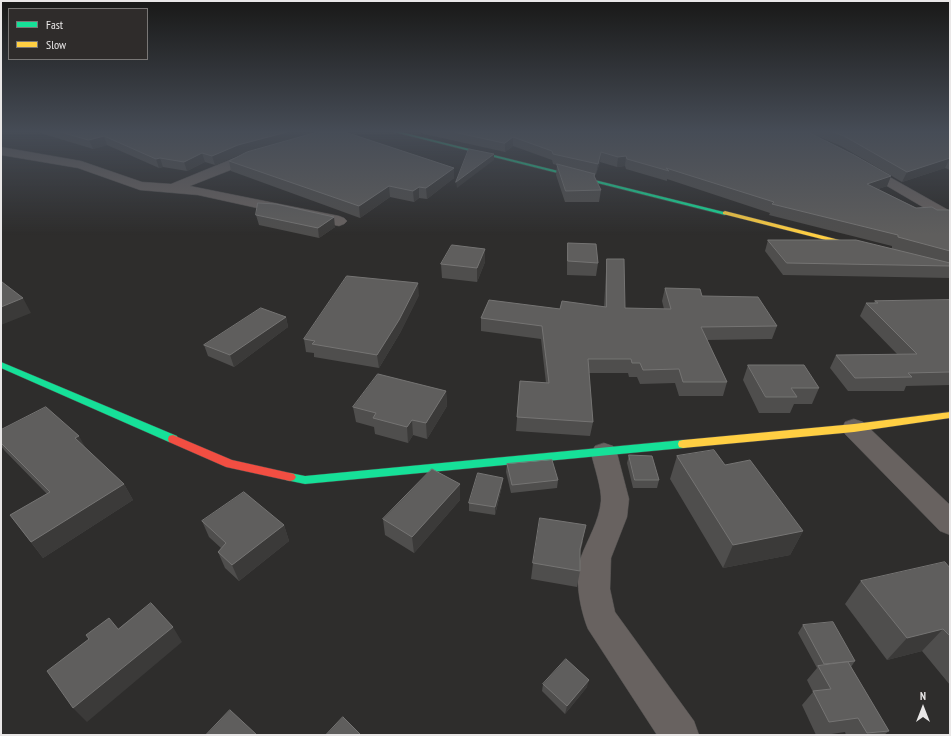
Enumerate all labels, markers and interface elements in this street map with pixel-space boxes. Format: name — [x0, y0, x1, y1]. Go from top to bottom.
legend — [8, 8, 148, 60]
text: Fast — [46, 17, 63, 32]
text: Slow — [46, 37, 66, 52]
north arrow — [903, 688, 943, 728]
text: N — [920, 689, 926, 703]

